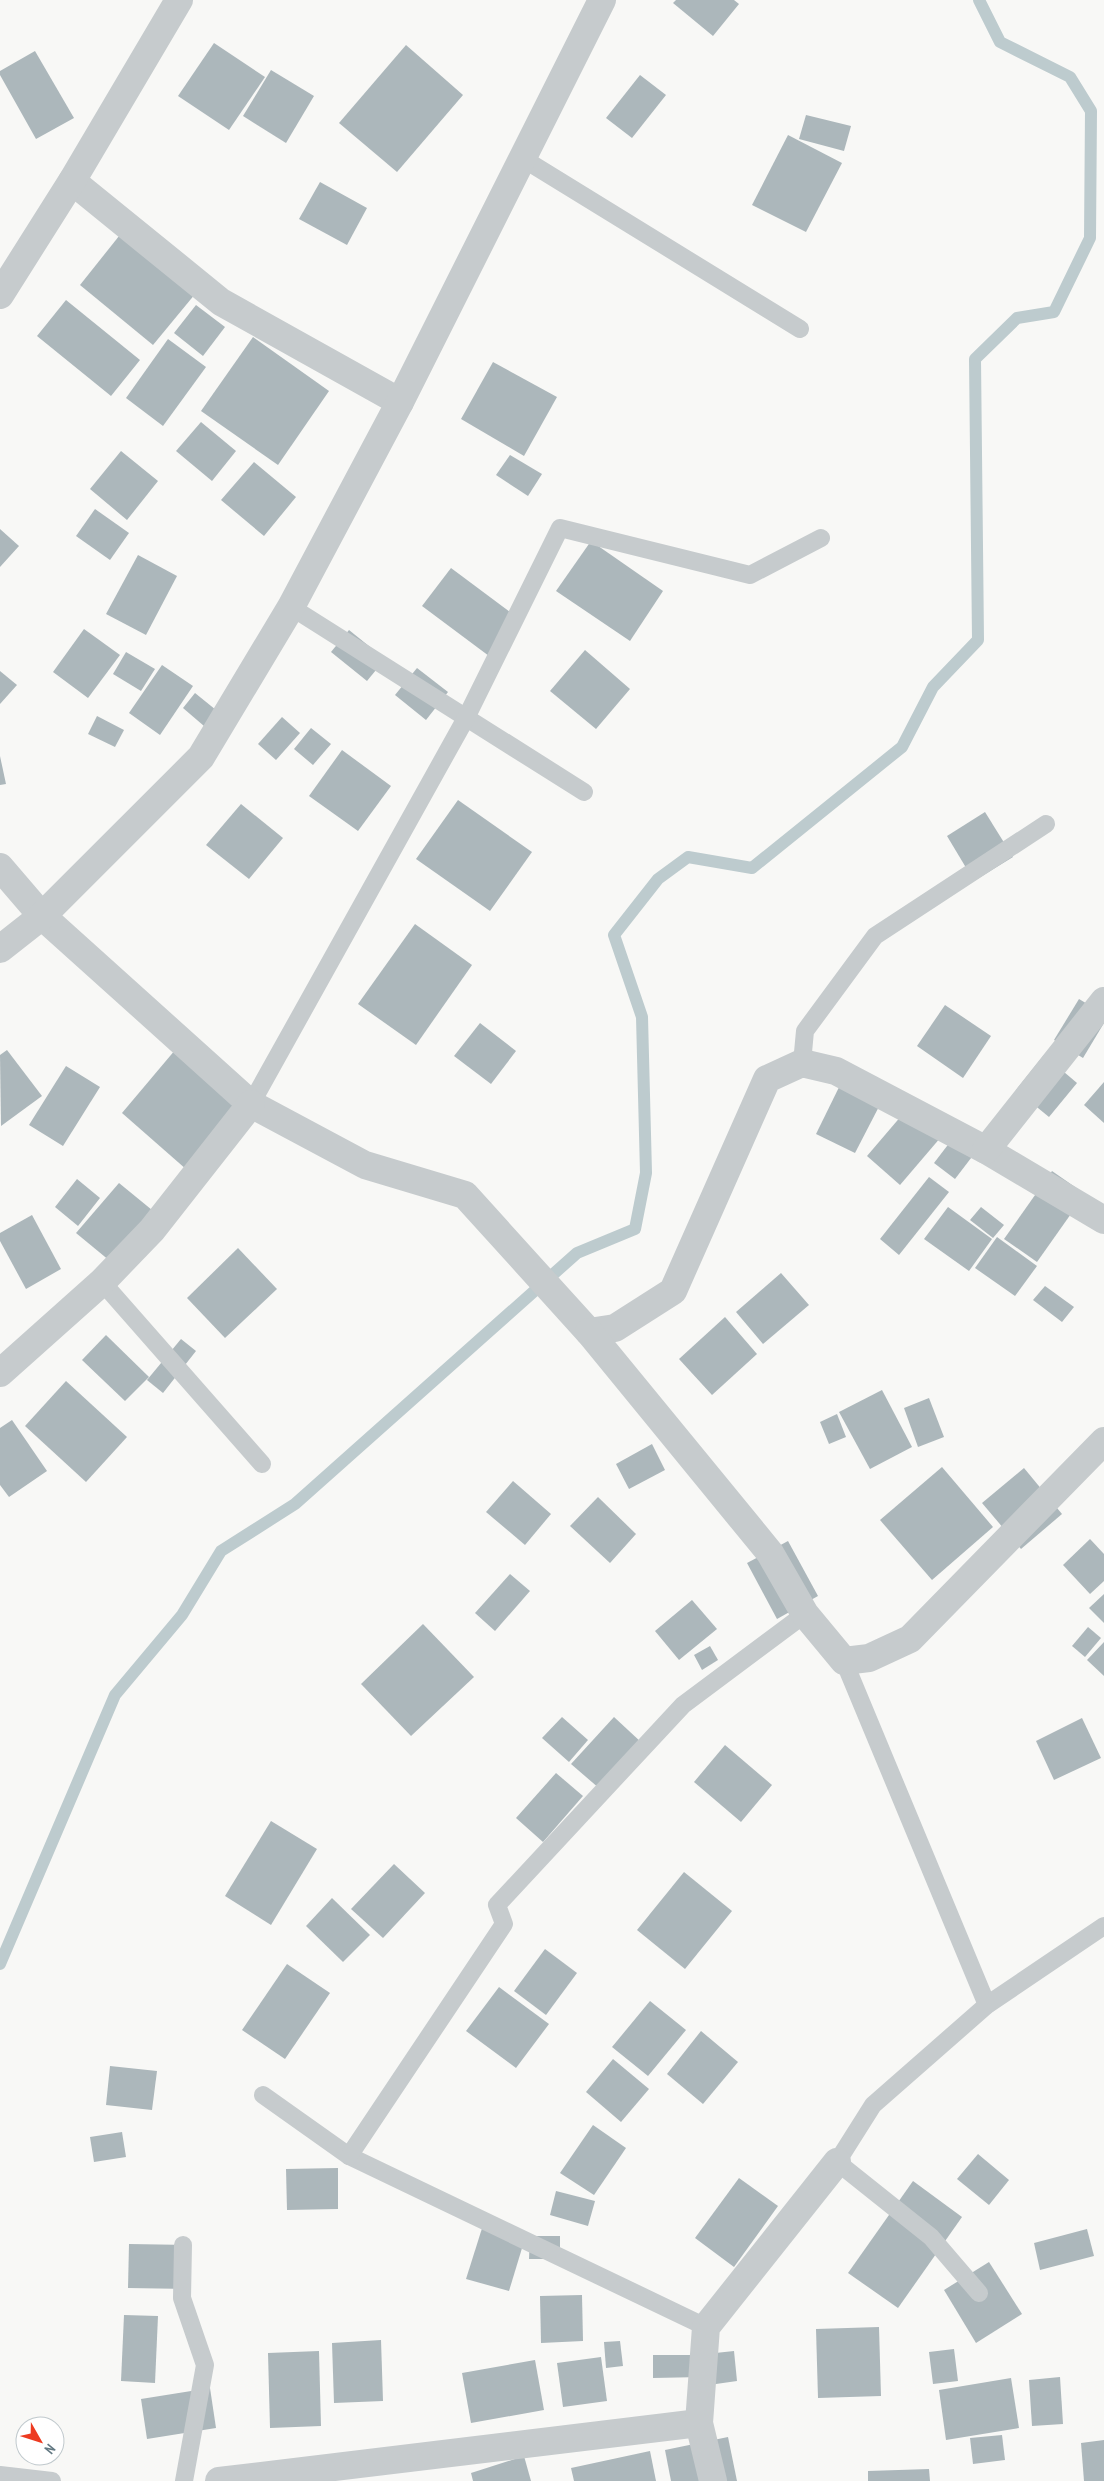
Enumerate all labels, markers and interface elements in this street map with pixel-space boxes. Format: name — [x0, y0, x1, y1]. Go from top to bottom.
north arrow — [15, 2416, 65, 2466]
text: N — [41, 2441, 59, 2458]

